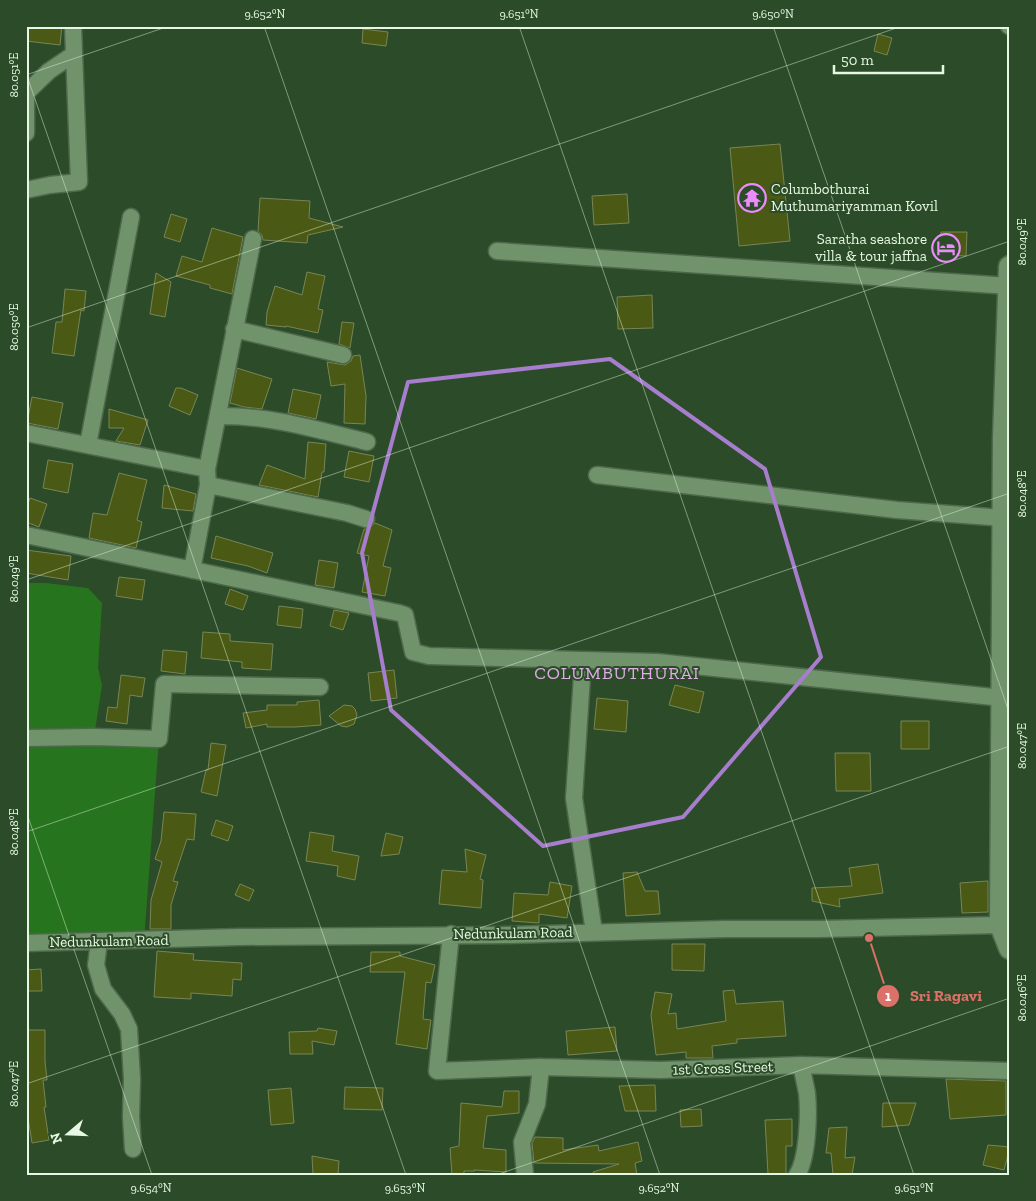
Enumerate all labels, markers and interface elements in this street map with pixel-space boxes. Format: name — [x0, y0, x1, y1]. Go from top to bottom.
text: 9.652°N — [245, 7, 286, 21]
text: 9.651°N — [499, 7, 539, 21]
text: 9.650°N — [752, 7, 794, 21]
scale bar — [834, 42, 942, 74]
text: 50 m — [841, 51, 874, 69]
text: 80.051°E — [7, 53, 21, 97]
place label: Columbothurai Muthumariyamman Kovil — [771, 180, 938, 215]
temple icon: Columbothurai Muthumariyamman Kovil — [737, 183, 767, 213]
text: 80.049°E — [1015, 218, 1029, 266]
place label: Saratha seashore villa & tour jaffna — [815, 230, 927, 265]
hotel icon: Saratha seashore villa & tour jaffna — [931, 233, 961, 263]
text: 80.050°E — [7, 303, 21, 351]
text: 80.048°E — [1015, 470, 1029, 518]
text: 80.049°E — [7, 555, 21, 603]
district label: COLUMBUTHURAI — [534, 662, 700, 684]
text: 80.047°E — [1015, 723, 1029, 769]
text: 80.048°E — [7, 808, 21, 856]
street label: Nedunkulam Road — [453, 923, 573, 943]
street label: Nedunkulam Road — [49, 931, 169, 951]
text: 80.046°E — [1015, 974, 1029, 1022]
callout: Sri Ragavi — [875, 980, 992, 1011]
text: Sri Ragavi — [910, 986, 982, 1005]
text: 1 — [885, 987, 891, 1005]
street label: 1st Cross Street — [672, 1057, 774, 1079]
text: 80.047°E — [7, 1061, 21, 1107]
north arrow — [42, 1108, 92, 1158]
text: N — [46, 1130, 66, 1146]
text: 9.654°N — [130, 1181, 172, 1195]
text: 9.653°N — [385, 1181, 425, 1195]
text: 9.652°N — [639, 1181, 680, 1195]
text: 9.651°N — [894, 1181, 934, 1195]

